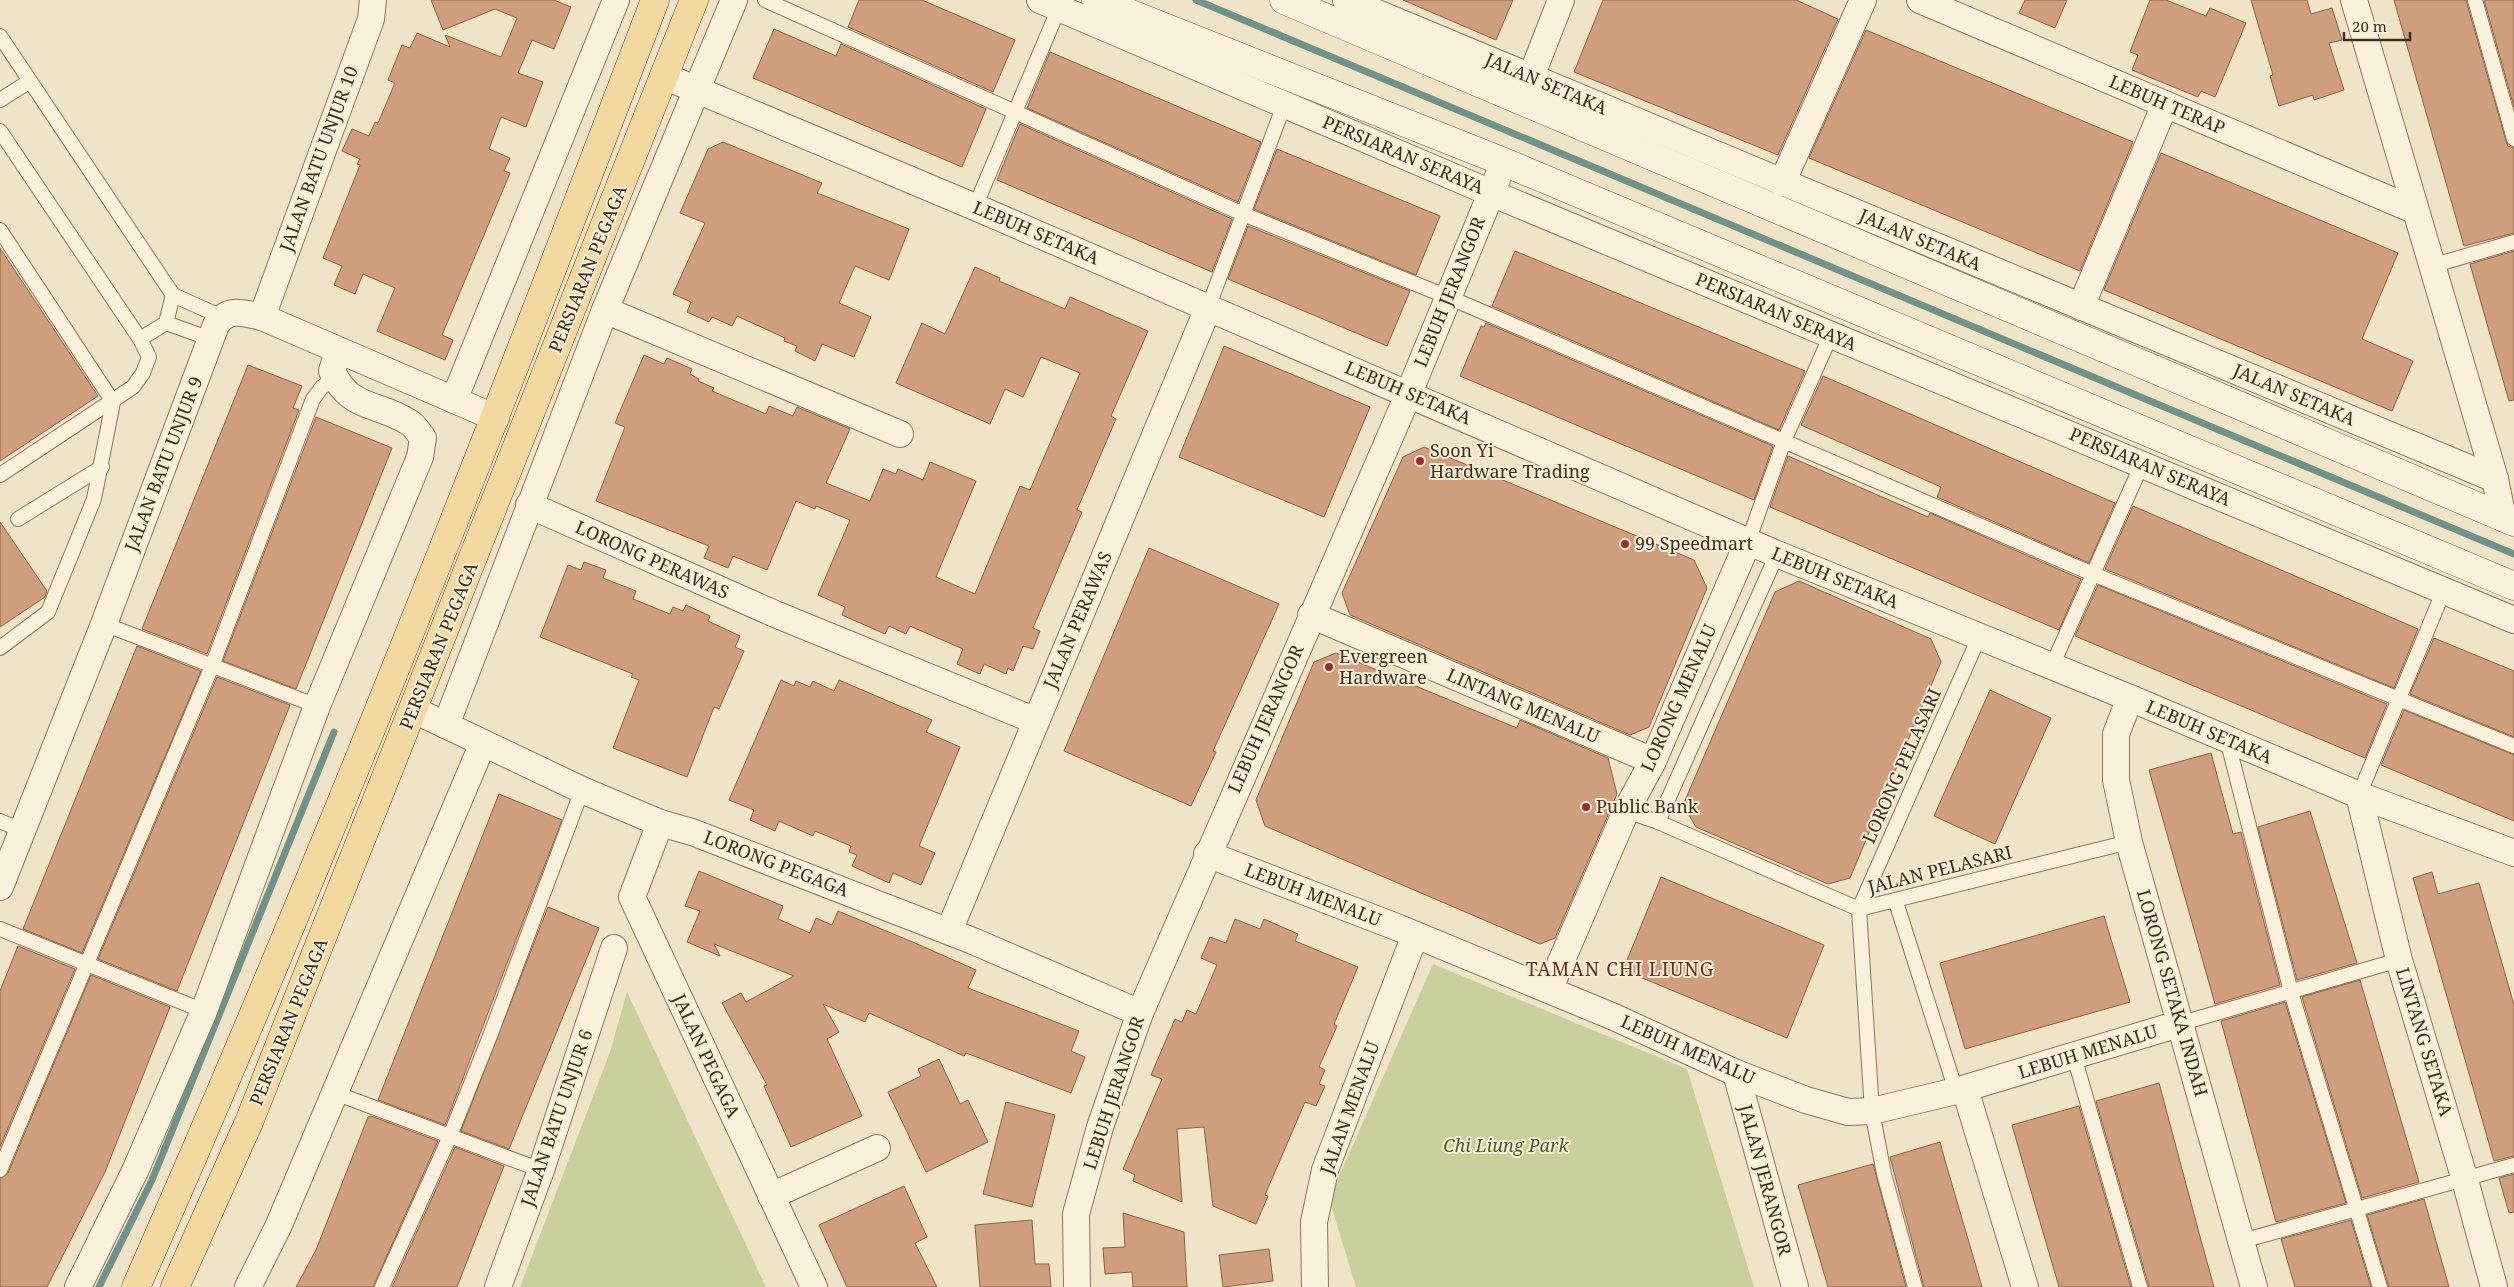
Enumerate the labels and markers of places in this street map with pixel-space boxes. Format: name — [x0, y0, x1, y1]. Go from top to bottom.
place label: Soon Yi Hardware Trading — [1430, 438, 1590, 483]
marker: Soon Yi Hardware Trading — [1414, 455, 1426, 467]
place label: 99 Speedmart — [1635, 531, 1753, 555]
marker: 99 Speedmart — [1619, 538, 1631, 550]
place label: Evergreen Hardware — [1339, 644, 1428, 689]
marker: Evergreen Hardware — [1323, 661, 1335, 673]
place label: Public Bank — [1596, 794, 1699, 818]
marker: Public Bank — [1580, 801, 1592, 813]

